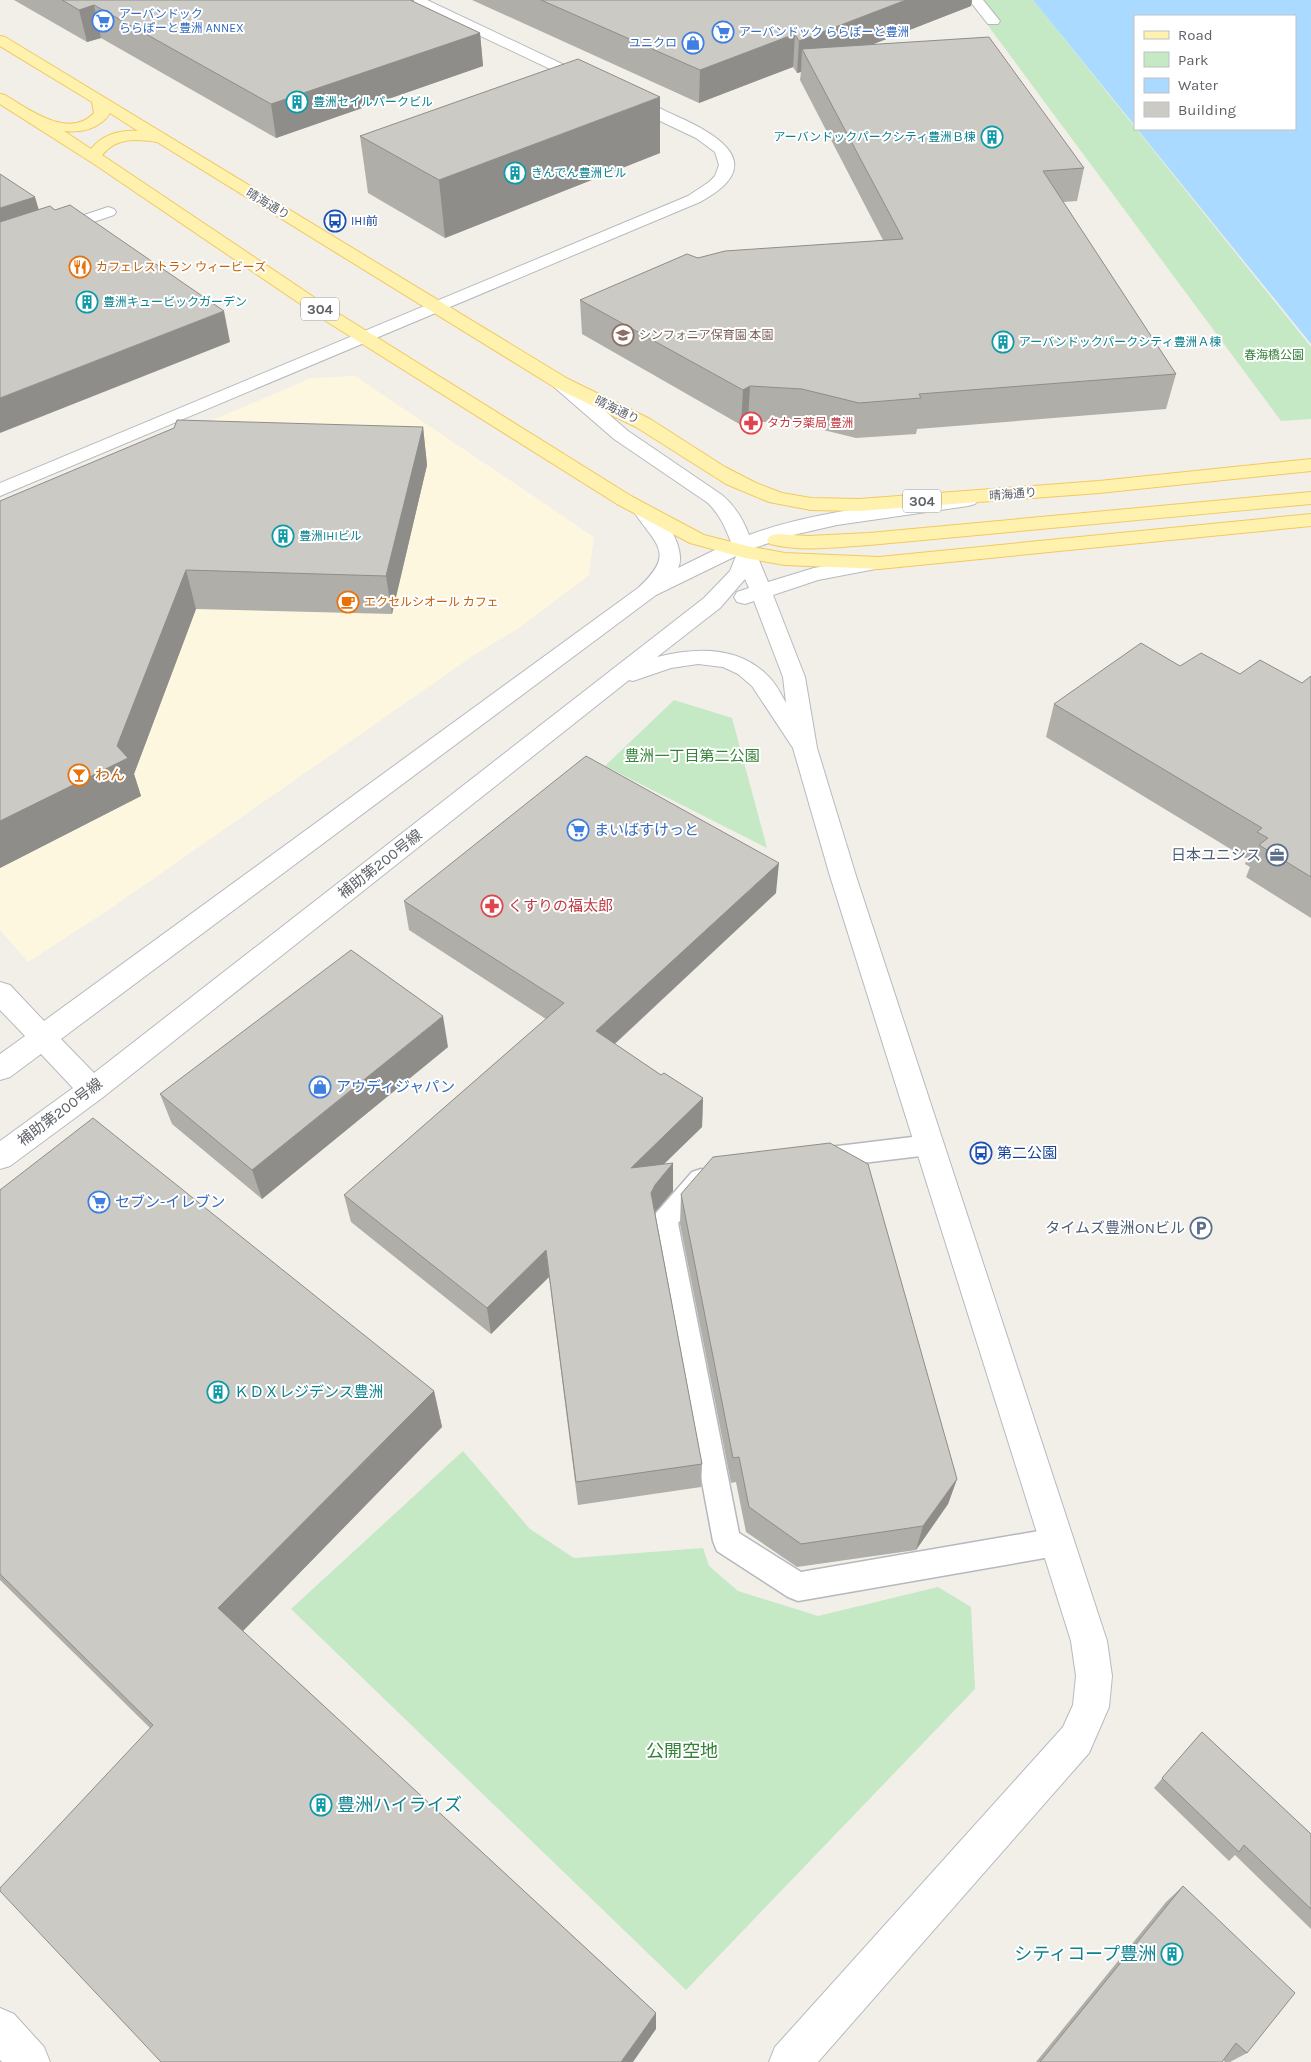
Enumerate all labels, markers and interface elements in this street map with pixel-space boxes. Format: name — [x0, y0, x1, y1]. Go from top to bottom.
place label: アーバンドック ららぽーと豊洲 ANNEX — [119, 7, 244, 35]
supermarket icon: アーバンドック ららぽーと豊洲 ANNEX — [91, 9, 115, 33]
legend — [1134, 15, 1296, 130]
supermarket icon: アーバンドック ららぽーと豊洲 — [711, 20, 735, 44]
place label: アーバンドック ららぽーと豊洲 — [739, 25, 910, 39]
text: Road — [1178, 26, 1213, 44]
shop icon: ユニクロ — [681, 31, 705, 55]
place label: ユニクロ — [629, 36, 677, 50]
text: Park — [1178, 51, 1208, 69]
text: Water — [1178, 76, 1219, 94]
building icon: 豊洲セイルパークビル — [285, 90, 309, 114]
place label: 豊洲セイルパークビル — [313, 95, 433, 109]
text: Building — [1178, 101, 1236, 119]
building icon: アーバンドックパークシティ豊洲Ｂ棟 — [980, 125, 1004, 149]
place label: アーバンドックパークシティ豊洲Ｂ棟 — [774, 130, 976, 144]
building icon: きんでん豊洲ビル — [503, 161, 527, 185]
place label: きんでん豊洲ビル — [531, 166, 626, 180]
street label: 晴海通り — [244, 186, 292, 222]
bus stop icon: IHI前 — [323, 209, 347, 233]
place label: IHI前 — [351, 214, 378, 228]
restaurant icon: カフェレストラン ウィービーズ — [68, 255, 92, 279]
place label: カフェレストラン ウィービーズ — [96, 260, 266, 274]
building icon: 豊洲キュービックガーデン — [75, 290, 99, 314]
place label: 豊洲キュービックガーデン — [103, 295, 247, 309]
road number: 304 — [301, 298, 339, 320]
school or university icon: シンフォニア保育園 本園 — [611, 323, 635, 347]
place label: シンフォニア保育園 本園 — [639, 328, 774, 342]
building icon: アーバンドックパークシティ豊洲Ａ棟 — [991, 330, 1015, 354]
place label: アーバンドックパークシティ豊洲Ａ棟 — [1019, 335, 1221, 349]
park label: 春海橋公園 — [1244, 348, 1304, 362]
street label: 晴海通り — [592, 393, 642, 427]
pharmacy icon: タカラ薬局 豊洲 — [739, 411, 763, 435]
place label: タカラ薬局 豊洲 — [767, 416, 854, 430]
street label: 晴海通り — [988, 485, 1038, 503]
road number: 304 — [903, 490, 941, 512]
building icon: 豊洲IHIビル — [271, 524, 295, 548]
place label: 豊洲IHIビル — [299, 529, 362, 543]
cafe icon: エクセルシオール カフェ — [336, 590, 360, 614]
place label: エクセルシオール カフェ — [364, 595, 499, 609]
park label: 豊洲一丁目第二公園 — [624, 747, 760, 765]
bar icon: わん — [67, 763, 91, 787]
place label: わん — [95, 766, 125, 784]
supermarket icon: まいばすけっと — [566, 818, 590, 842]
place label: まいばすけっと — [594, 821, 699, 839]
street label: 補助第200号線 — [334, 826, 426, 902]
office icon: 日本ユニシス — [1265, 843, 1289, 867]
place label: 日本ユニシス — [1171, 846, 1261, 864]
pharmacy icon: くすりの福太郎 — [480, 894, 504, 918]
place label: くすりの福太郎 — [508, 897, 613, 915]
street label: 補助第200号線 — [14, 1074, 106, 1150]
shop icon: アウディジャパン — [308, 1075, 332, 1099]
place label: アウディジャパン — [336, 1078, 455, 1096]
bus stop icon: 第二公園 — [969, 1141, 993, 1165]
place label: 第二公園 — [997, 1144, 1057, 1162]
supermarket icon: セブン-イレブン — [87, 1190, 111, 1214]
place label: セブン-イレブン — [115, 1193, 225, 1211]
parking icon: タイムズ豊洲ONビル — [1189, 1216, 1213, 1240]
place label: タイムズ豊洲ONビル — [1045, 1219, 1185, 1237]
building icon: ＫＤＸレジデンス豊洲 — [206, 1380, 230, 1404]
place label: ＫＤＸレジデンス豊洲 — [234, 1383, 384, 1401]
park label: 公開空地 — [646, 1740, 718, 1762]
building icon: 豊洲ハイライズ — [309, 1793, 333, 1817]
place label: 豊洲ハイライズ — [337, 1794, 462, 1816]
building icon: シティコープ豊洲 — [1160, 1942, 1184, 1966]
place label: シティコープ豊洲 — [1014, 1943, 1156, 1965]

